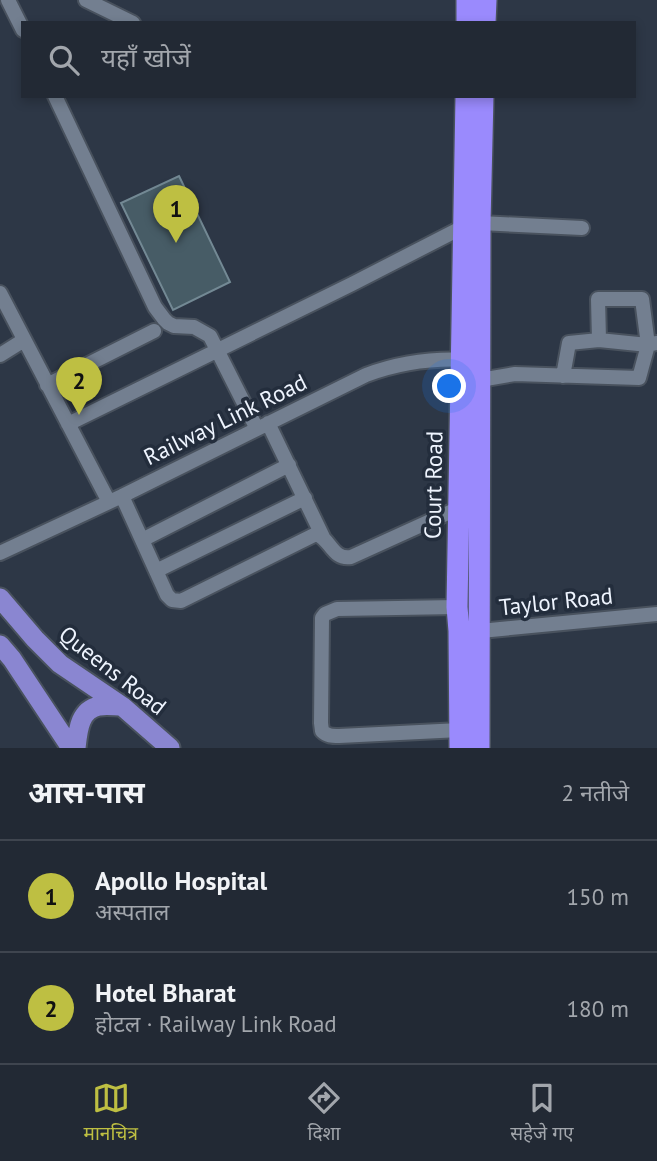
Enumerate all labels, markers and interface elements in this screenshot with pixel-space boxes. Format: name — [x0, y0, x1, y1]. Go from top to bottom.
search box — [21, 21, 636, 98]
icon: search — [45, 41, 83, 79]
text: यहाँ खोजें — [101, 41, 191, 74]
pin: 1 — [153, 185, 199, 243]
pin: 2 — [56, 357, 102, 415]
street label: Railway Link Road — [139, 367, 311, 471]
your location — [432, 369, 466, 403]
street label: Court Road — [418, 431, 448, 539]
street label: Taylor Road — [498, 581, 614, 621]
street label: Queens Road — [54, 619, 172, 721]
text: आस-पास — [28, 772, 145, 811]
text: 2 नतीजे — [561, 778, 629, 807]
text: Apollo Hospital — [95, 864, 267, 897]
text: 1 — [44, 882, 58, 911]
text: 150 m — [567, 882, 629, 911]
text: अस्पताल — [95, 897, 169, 926]
text: Hotel Bharat — [95, 976, 236, 1009]
text: 2 — [44, 994, 58, 1023]
text: 180 m — [567, 994, 629, 1023]
text: होटल · Railway Link Road — [95, 1009, 337, 1038]
tab: मानचित्र — [84, 1079, 138, 1148]
tab: दिशा — [305, 1079, 343, 1148]
tab: सहेजे गए — [510, 1079, 573, 1148]

